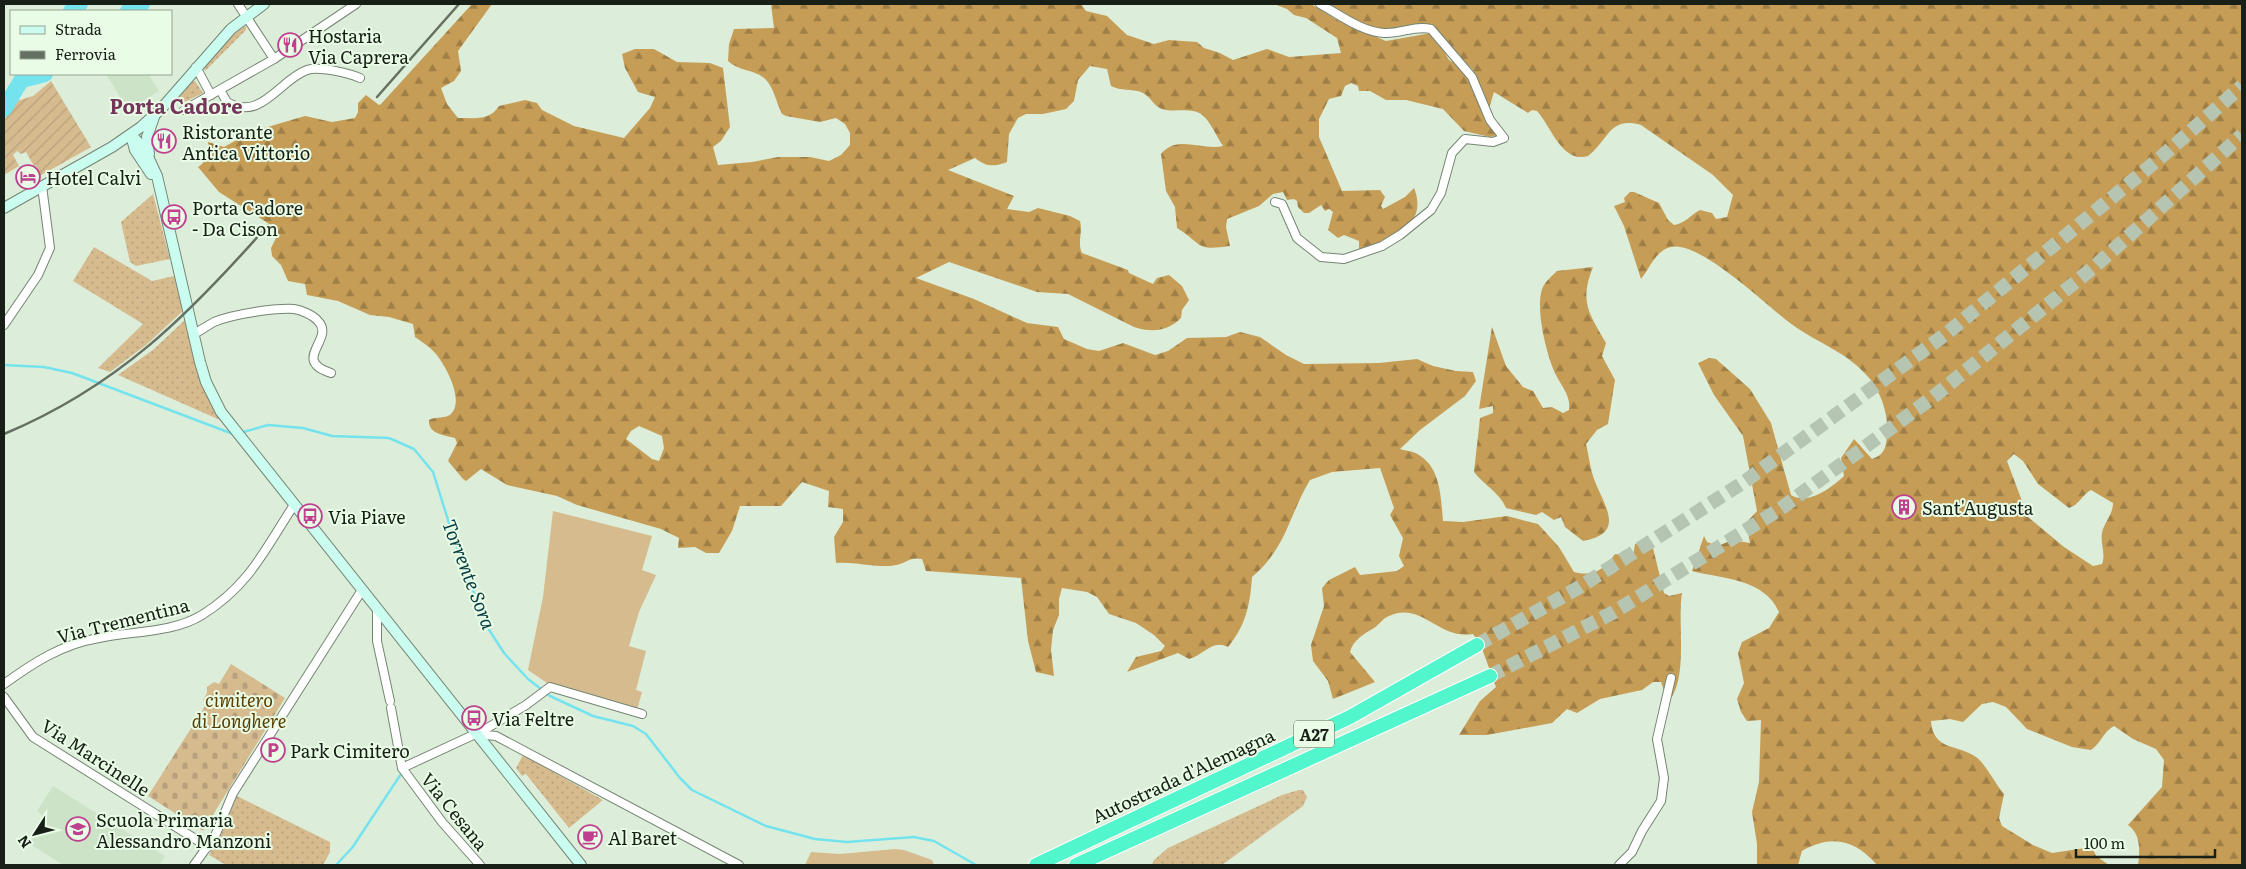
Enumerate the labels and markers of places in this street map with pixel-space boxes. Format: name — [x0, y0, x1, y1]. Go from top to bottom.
place label: Hostaria Via Caprera — [308, 22, 409, 70]
restaurant icon: Hostaria Via Caprera — [277, 32, 303, 58]
place label: Ristorante Antica Vittorio — [182, 118, 310, 166]
restaurant icon: Ristorante Antica Vittorio — [151, 128, 177, 154]
hotel icon: Hotel Calvi — [15, 164, 41, 190]
place label: Hotel Calvi — [46, 164, 141, 191]
place label: Porta Cadore - Da Cison — [192, 194, 303, 242]
bus stop icon: Porta Cadore - Da Cison — [161, 204, 187, 230]
building icon: Sant'Augusta — [1891, 494, 1917, 520]
place label: Sant'Augusta — [1922, 494, 2034, 521]
bus stop icon: Via Piave — [297, 503, 323, 529]
place label: Via Piave — [328, 503, 406, 530]
bus stop icon: Via Feltre — [461, 705, 487, 731]
place label: Via Feltre — [492, 705, 574, 732]
parking icon: Park Cimitero — [260, 737, 286, 763]
place label: Park Cimitero — [290, 737, 410, 764]
place label: Scuola Primaria Alessandro Manzoni — [96, 806, 271, 854]
school or university icon: Scuola Primaria Alessandro Manzoni — [65, 816, 91, 842]
cafe icon: Al Baret — [577, 824, 603, 850]
place label: Al Baret — [608, 824, 678, 851]

